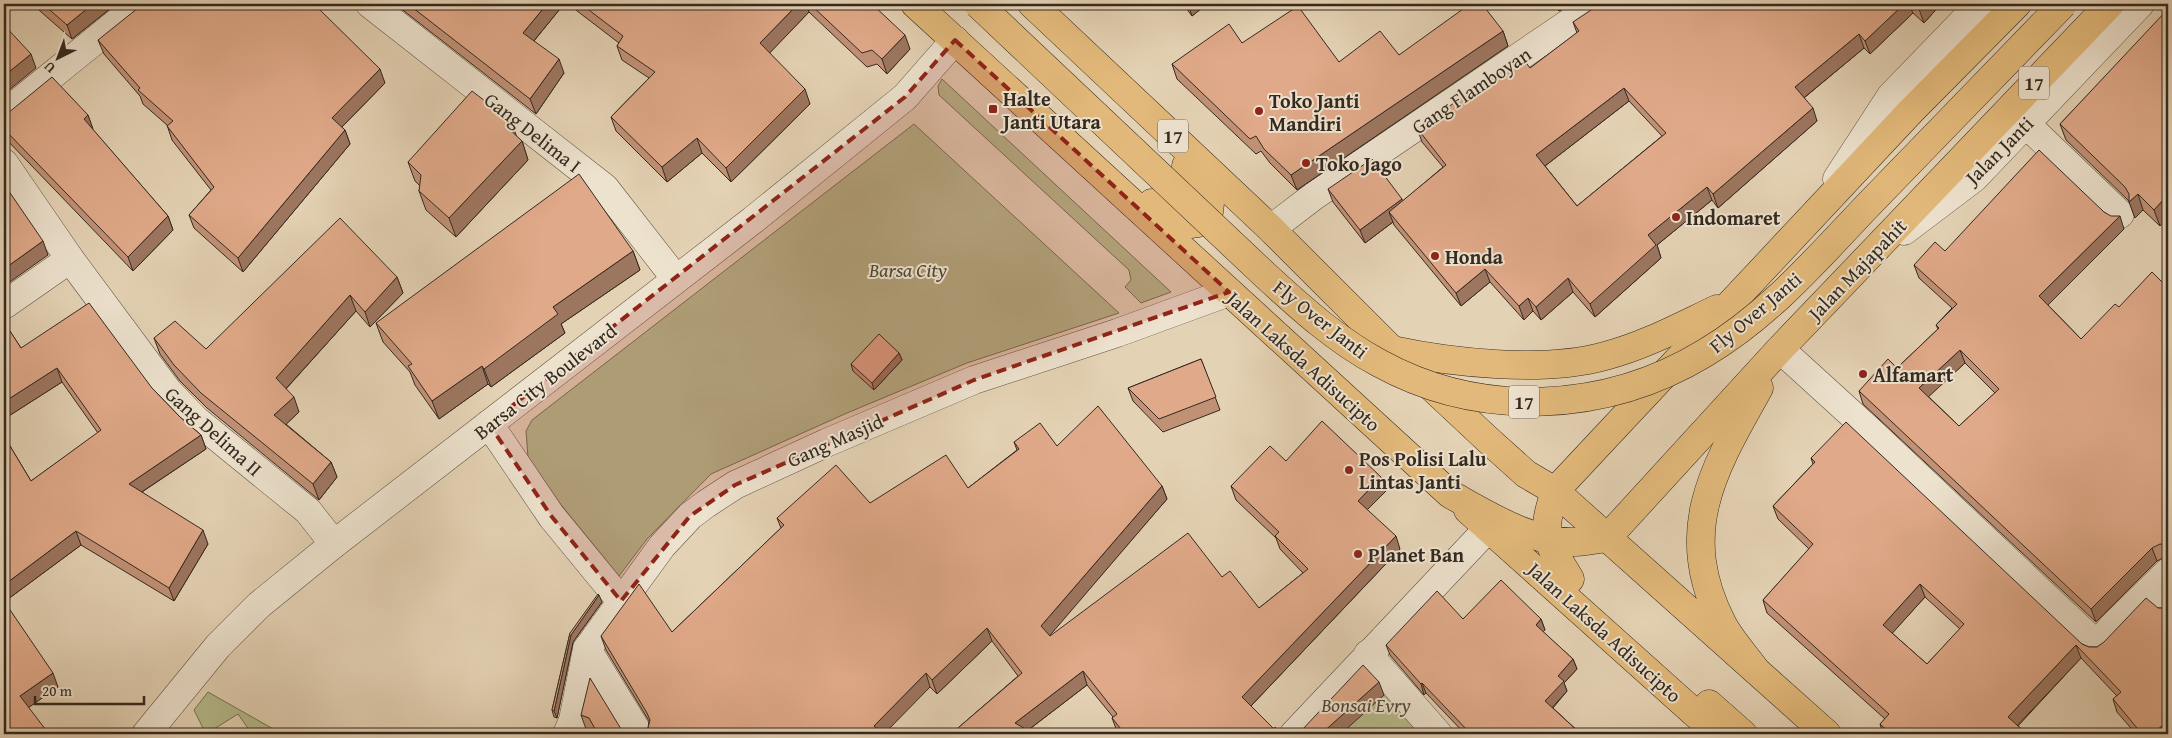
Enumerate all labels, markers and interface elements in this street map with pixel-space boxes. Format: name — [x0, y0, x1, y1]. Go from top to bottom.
north arrow — [32, 32, 82, 82]
street label: Gang Flamboyan — [1405, 39, 1537, 141]
text: U — [39, 57, 59, 78]
road number: 17 — [2019, 66, 2049, 100]
place label: Halte Janti Utara — [1000, 84, 1101, 136]
street label: Gang Delima I — [478, 85, 588, 179]
place label: Toko Janti Mandiri — [1269, 86, 1359, 138]
marker: Halte Janti Utara — [987, 103, 999, 115]
marker: Toko Janti Mandiri — [1253, 105, 1265, 117]
street label: Jalan Janti — [1956, 109, 2040, 193]
road number: 17 — [1158, 120, 1188, 152]
place label: Toko Jago — [1316, 149, 1402, 178]
marker: Toko Jago — [1300, 157, 1312, 169]
place label: Indomaret — [1686, 203, 1781, 232]
marker: Indomaret — [1670, 211, 1682, 223]
street label: Jalan Majapahit — [1799, 212, 1913, 328]
place label: Honda — [1445, 242, 1504, 271]
marker: Honda — [1429, 250, 1441, 262]
park label: Barsa City — [868, 255, 947, 284]
street label: Fly Over Janti — [1702, 264, 1808, 359]
street label: Fly Over Janti — [1268, 273, 1375, 365]
street label: Jalan Laksda Adisucipto — [1218, 282, 1387, 438]
street label: Barsa City Boulevard — [468, 316, 623, 446]
place label: Alfamart — [1873, 360, 1954, 389]
marker: Alfamart — [1857, 368, 1869, 380]
street label: Gang Delima II — [159, 379, 269, 483]
road number: 17 — [1509, 386, 1539, 418]
street label: Gang Masjid — [782, 406, 888, 474]
place label: Pos Polisi Lalu Lintas Janti — [1359, 444, 1487, 496]
marker: Pos Polisi Lalu Lintas Janti — [1343, 464, 1355, 476]
place label: Planet Ban — [1368, 540, 1464, 569]
marker: Planet Ban — [1352, 548, 1364, 560]
street label: Jalan Laksda Adisucipto — [1519, 553, 1688, 709]
scale bar — [35, 673, 144, 705]
text: 20 m — [42, 680, 73, 701]
park label: Bonsai Evry — [1320, 690, 1411, 719]

